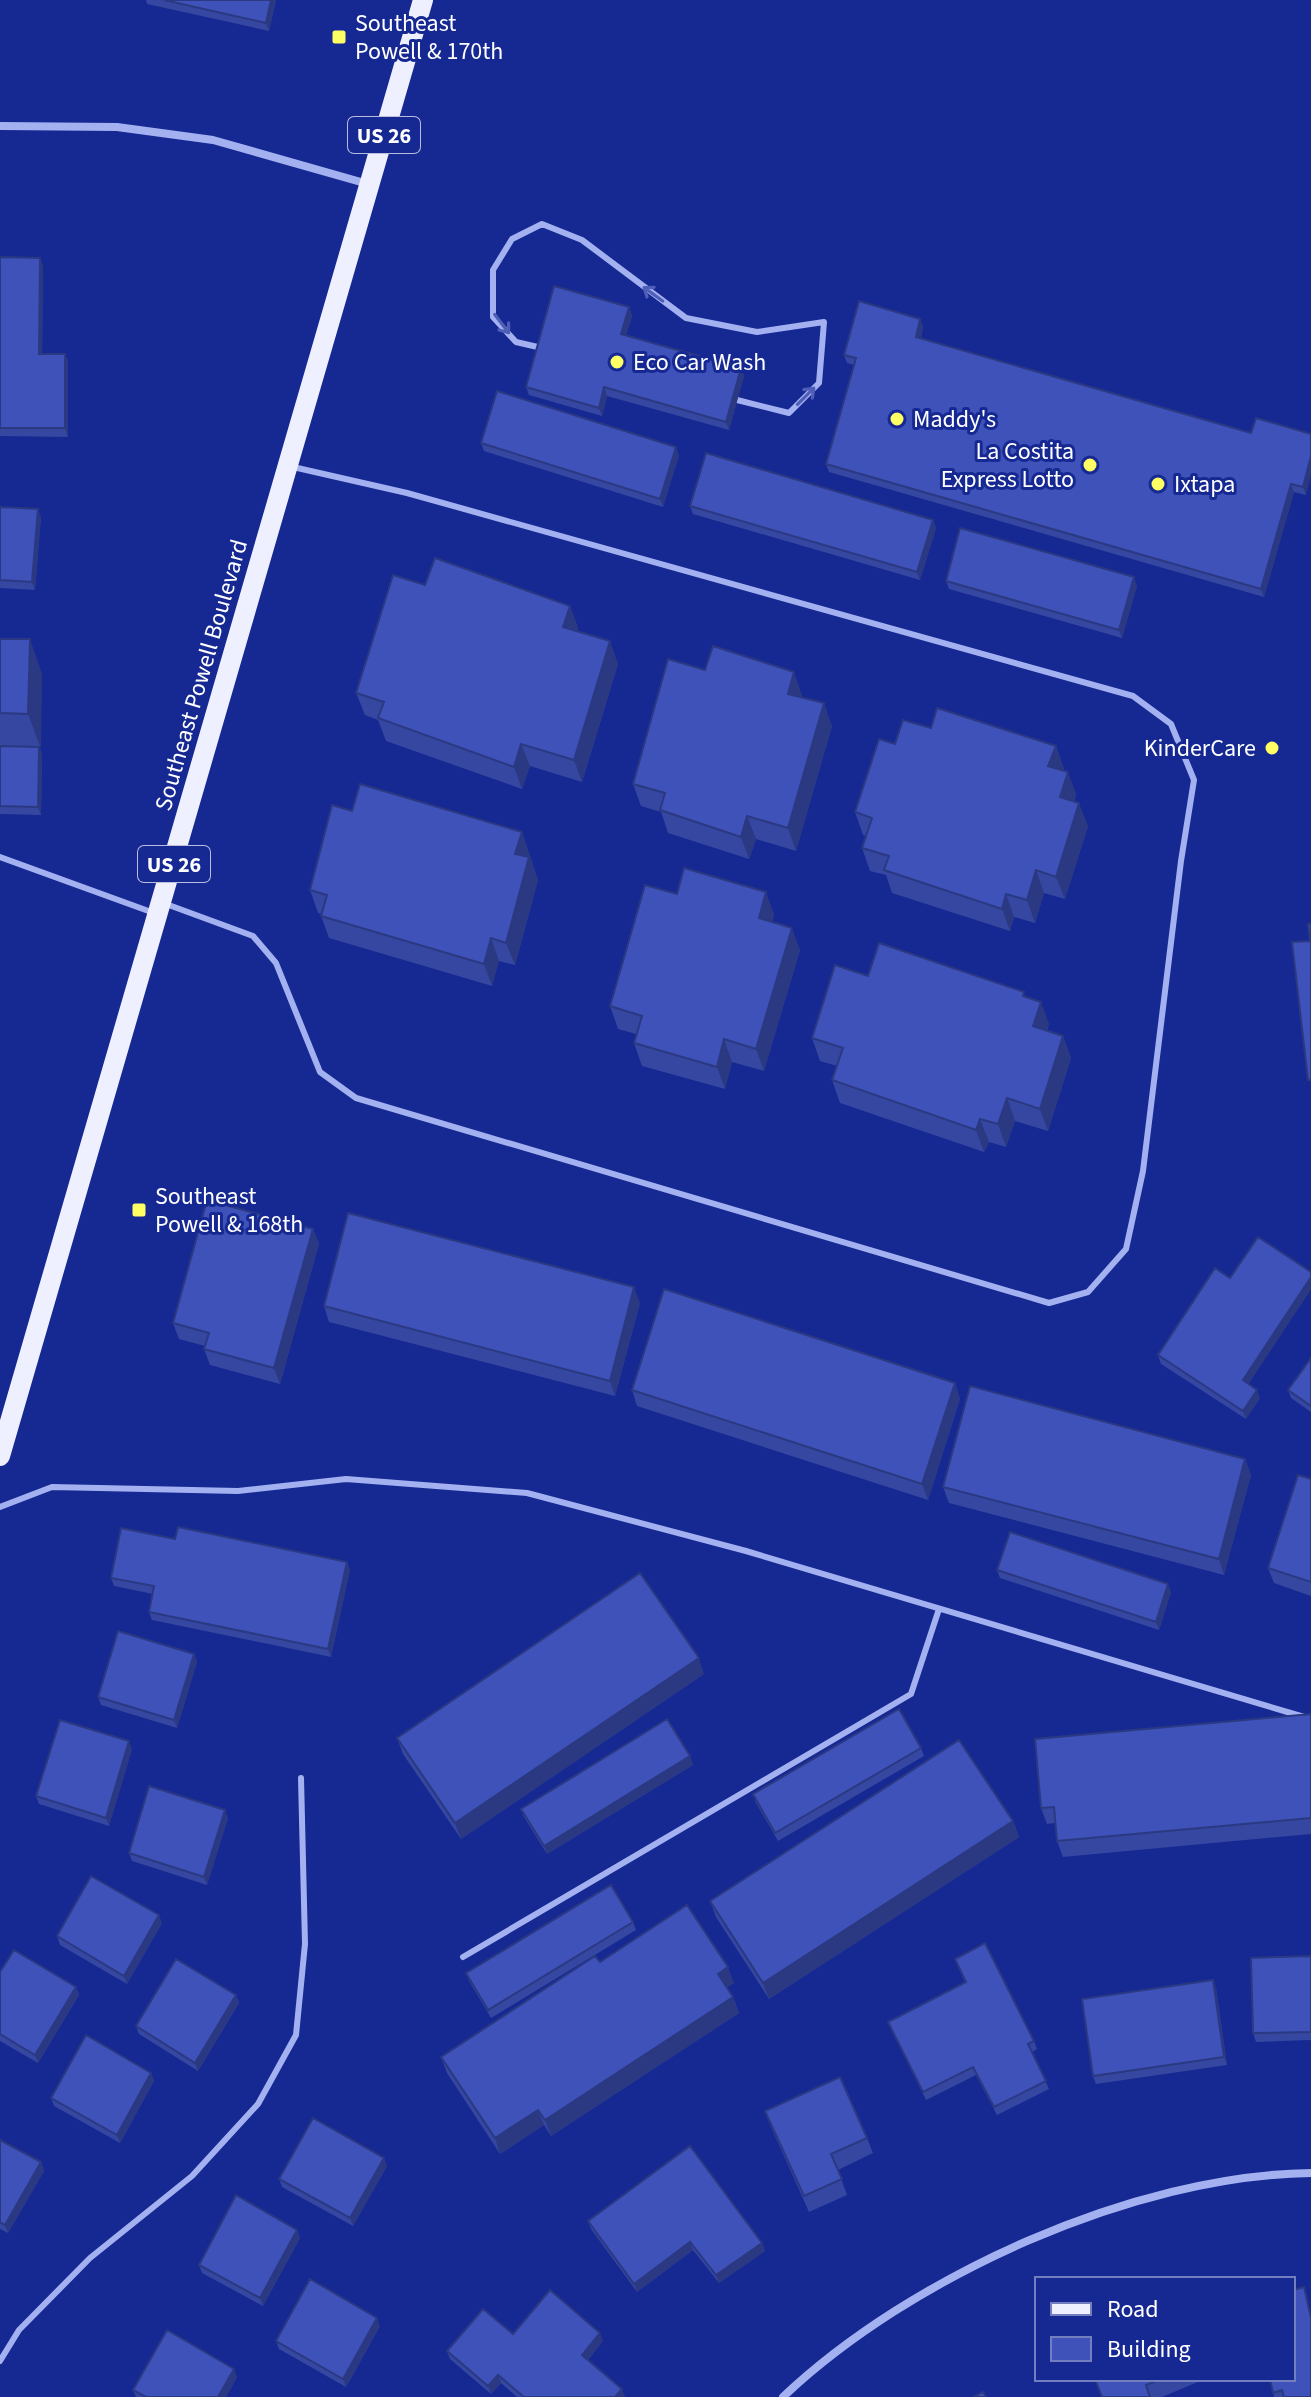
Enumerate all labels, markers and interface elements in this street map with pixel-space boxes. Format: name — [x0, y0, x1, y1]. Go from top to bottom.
place label: Southeast Powell & 170th — [355, 6, 503, 69]
marker: Southeast Powell & 170th — [330, 28, 348, 46]
road number: US 26 — [348, 117, 420, 153]
one-way arrow — [643, 286, 664, 303]
one-way arrow — [493, 313, 510, 334]
place label: Eco Car Wash — [633, 345, 766, 380]
marker: Eco Car Wash — [608, 353, 626, 371]
one-way arrow — [796, 387, 815, 406]
place label: Maddy's — [913, 402, 996, 437]
marker: Maddy's — [888, 410, 906, 428]
place label: La Costita Express Lotto — [941, 434, 1074, 497]
marker: La Costita Express Lotto — [1081, 456, 1099, 474]
place label: Ixtapa — [1174, 467, 1235, 502]
marker: Ixtapa — [1149, 475, 1167, 493]
street label: Southeast Powell Boulevard — [146, 535, 257, 815]
place label: KinderCare — [1144, 731, 1256, 766]
marker: KinderCare — [1263, 739, 1281, 757]
road number: US 26 — [138, 846, 210, 882]
place label: Southeast Powell & 168th — [155, 1179, 303, 1242]
marker: Southeast Powell & 168th — [130, 1201, 148, 1219]
legend — [1035, 2277, 1295, 2381]
text: Road — [1107, 2292, 1159, 2327]
text: Building — [1107, 2332, 1191, 2367]

